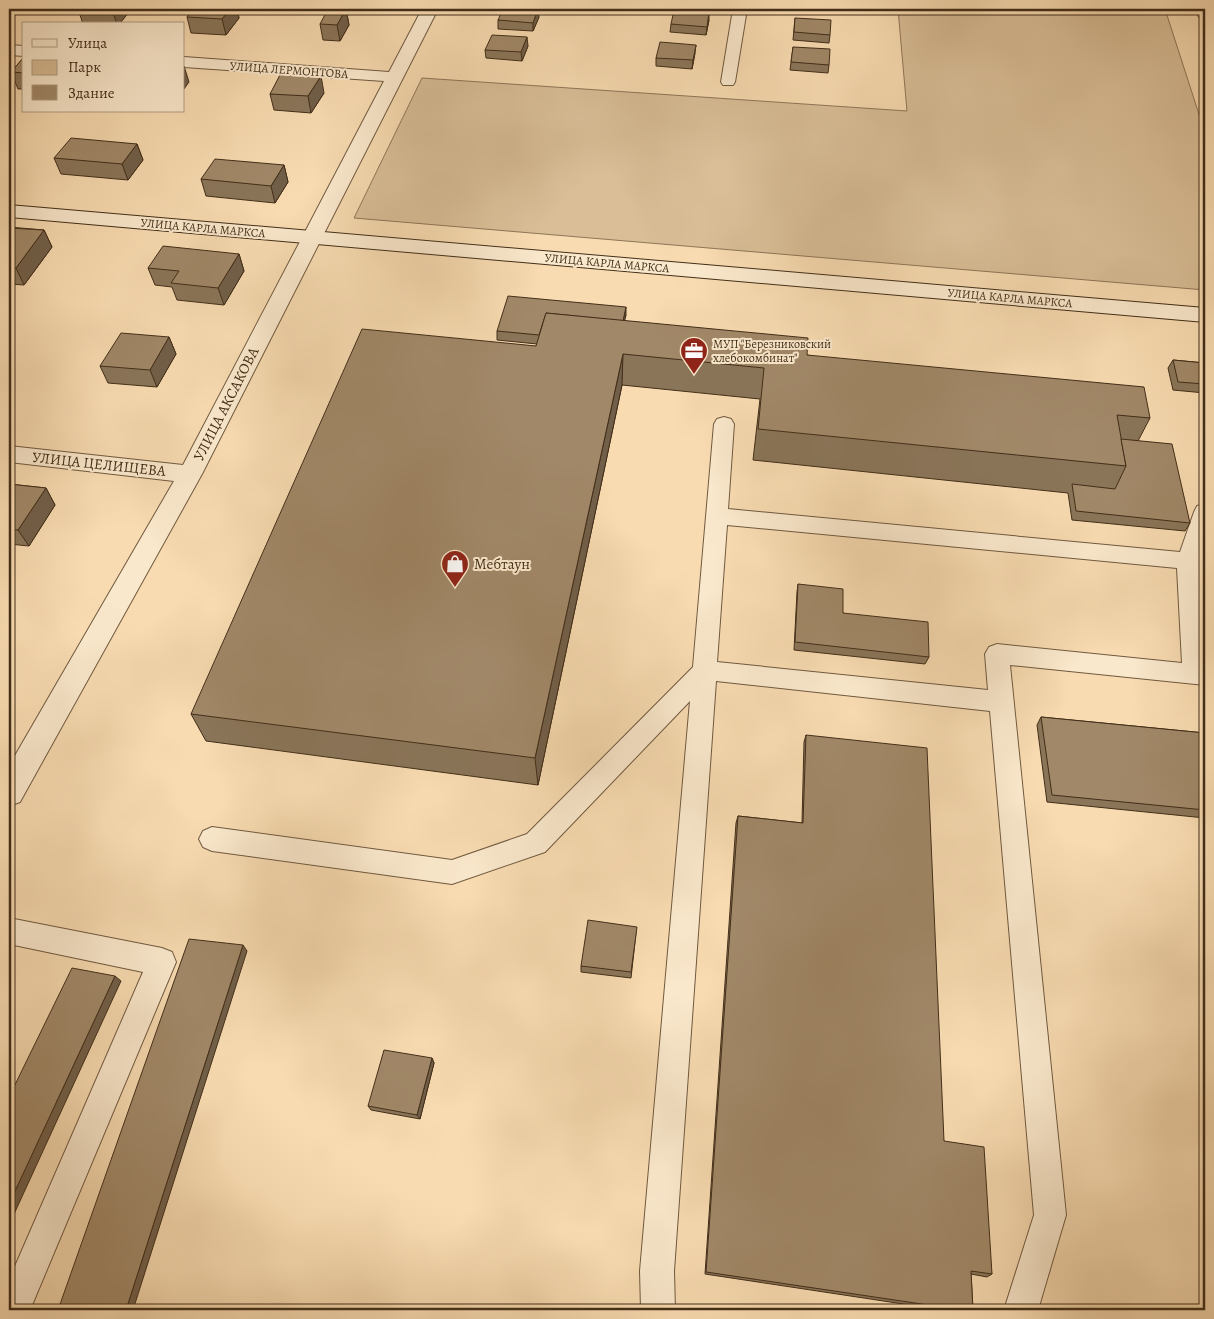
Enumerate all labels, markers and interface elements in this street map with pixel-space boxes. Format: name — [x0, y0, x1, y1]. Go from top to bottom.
legend — [22, 22, 185, 112]
text: Улица — [68, 33, 107, 53]
text: Парк — [68, 57, 101, 77]
street label: УЛИЦА ЛЕРМОНТОВА — [229, 58, 350, 82]
text: Здание — [68, 83, 115, 103]
street label: УЛИЦА КАРЛА МАРКСА — [140, 215, 267, 242]
street label: УЛИЦА КАРЛА МАРКСА — [544, 250, 671, 277]
street label: УЛИЦА КАРЛА МАРКСА — [947, 285, 1074, 312]
office icon: МУП "Березниковский хлебокомбинат" — [679, 336, 709, 375]
place label: МУП "Березниковский хлебокомбинат" — [713, 336, 831, 366]
street label: УЛИЦА АКСАКОВА — [189, 344, 263, 464]
street label: УЛИЦА ЦЕЛИЩЕВА — [31, 447, 167, 481]
shop icon: Мебтаун — [440, 549, 470, 588]
place label: Мебтаун — [474, 554, 530, 574]

